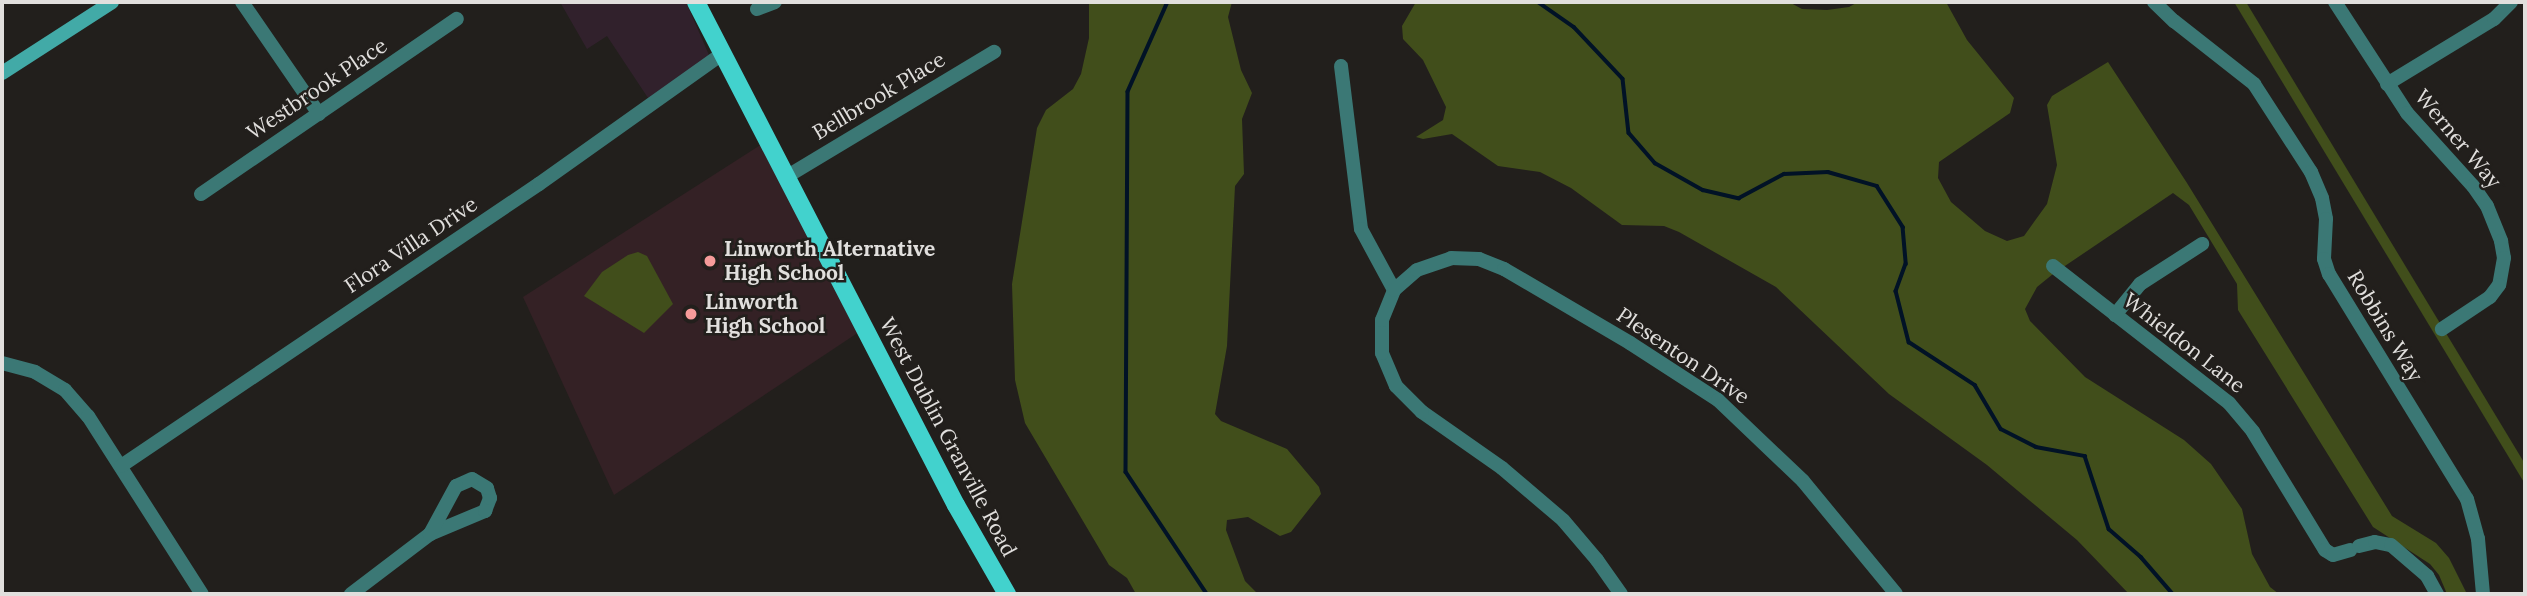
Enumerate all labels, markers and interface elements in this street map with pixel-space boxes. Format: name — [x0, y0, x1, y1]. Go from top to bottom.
street label: Westbrook Place — [242, 33, 392, 145]
street label: Bellbrook Place — [808, 47, 950, 145]
street label: Werner Way — [2409, 85, 2507, 193]
street label: Flora Villa Drive — [340, 191, 482, 299]
place label: Linworth Alternative High School — [724, 236, 935, 286]
marker: Linworth Alternative High School — [702, 253, 718, 269]
street label: Robbins Way — [2342, 266, 2428, 386]
street label: Whieldon Lane — [2118, 288, 2250, 398]
place label: Linworth High School — [705, 289, 825, 339]
street label: Plesenton Drive — [1612, 302, 1754, 410]
marker: Linworth High School — [683, 306, 699, 322]
street label: West Dublin Granville Road — [874, 313, 1022, 561]

